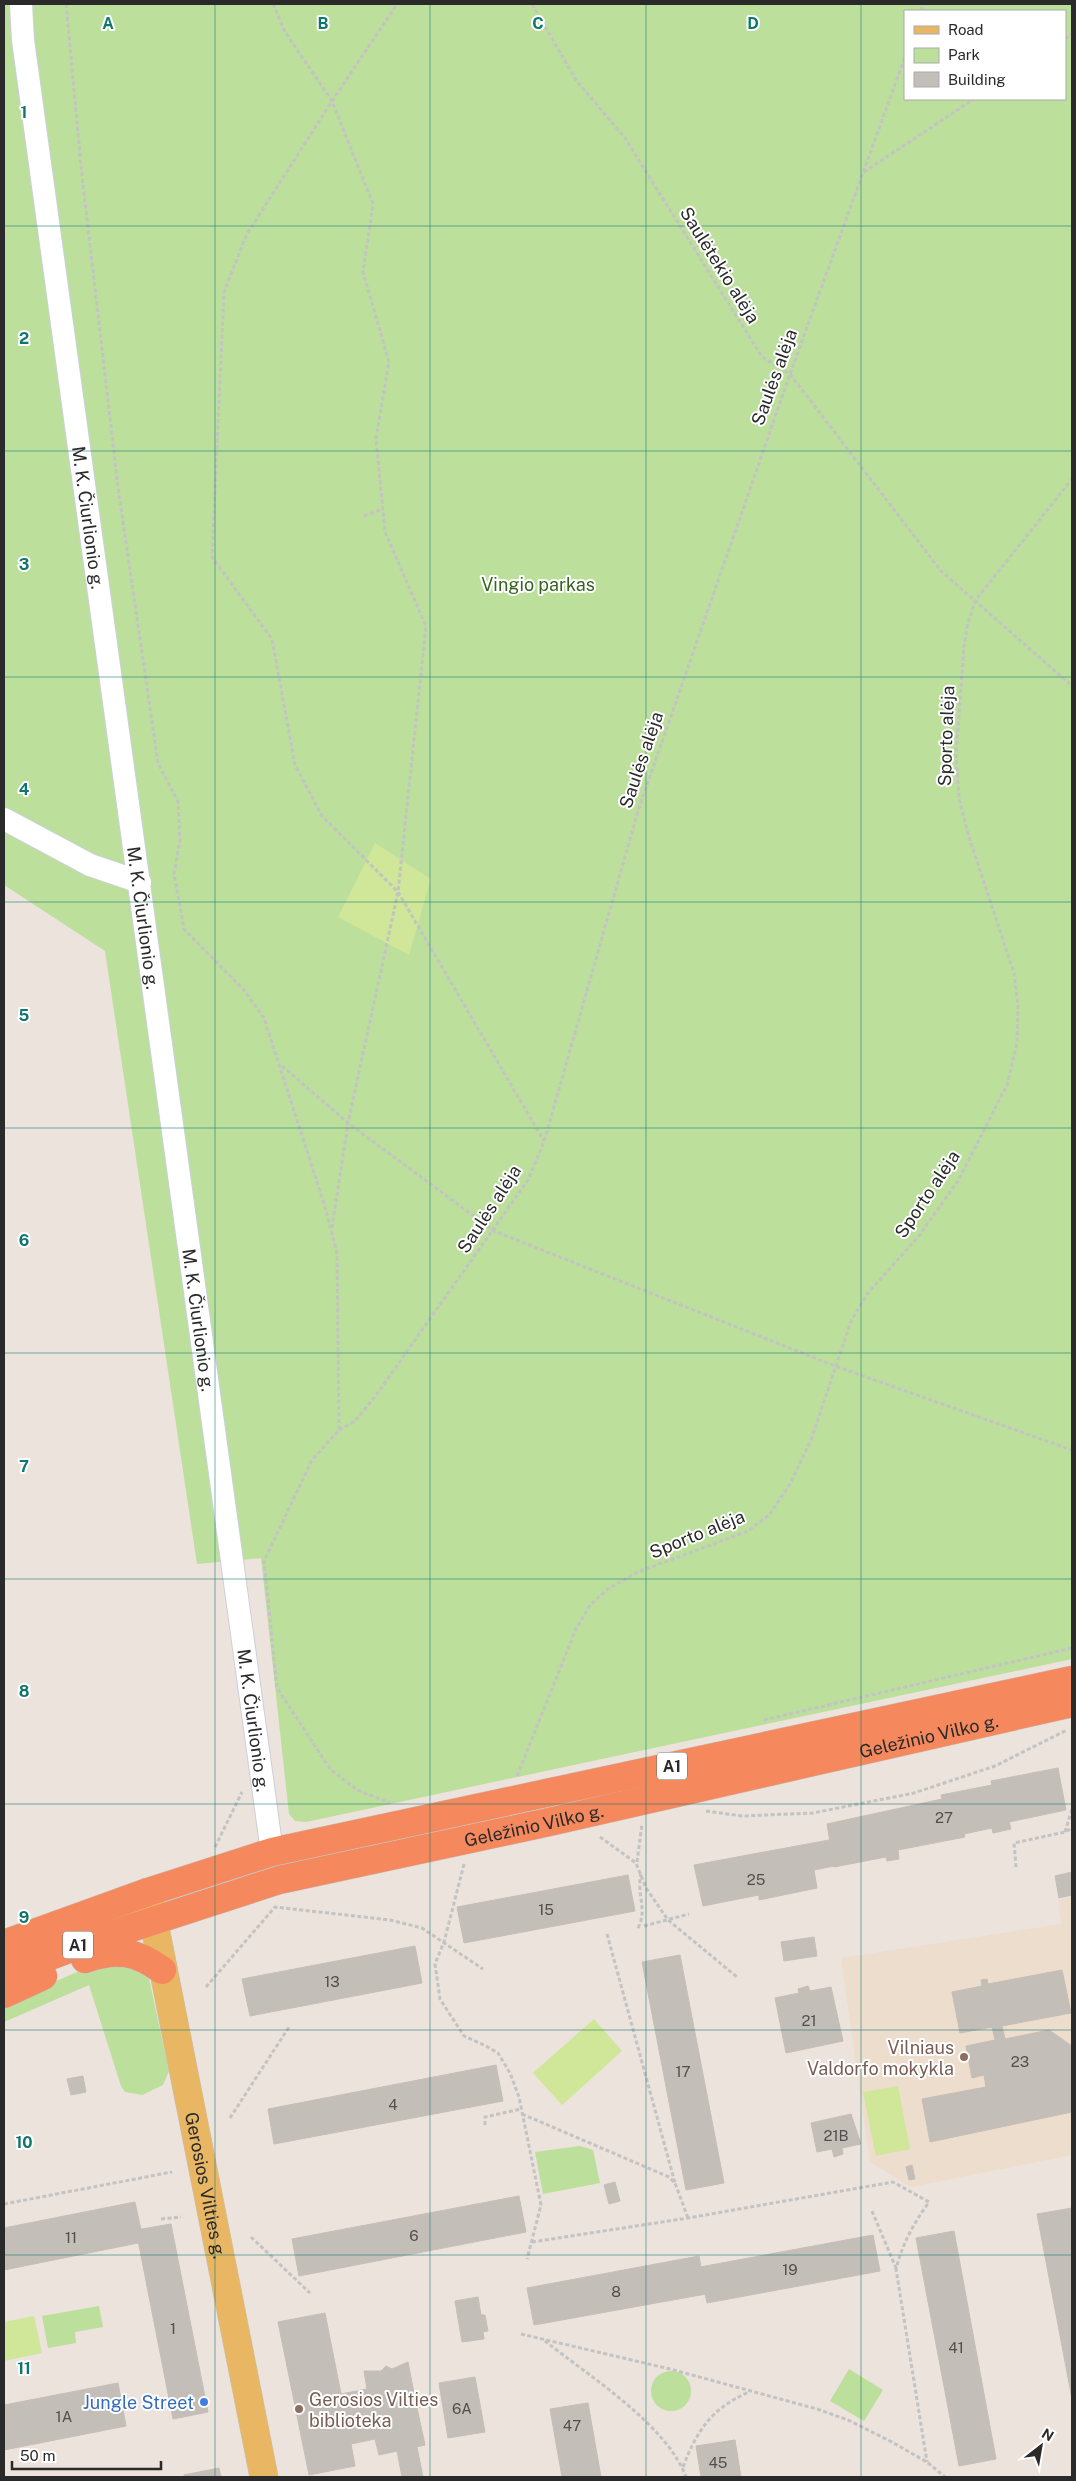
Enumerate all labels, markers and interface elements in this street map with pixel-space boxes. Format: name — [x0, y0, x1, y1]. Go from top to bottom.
legend — [904, 10, 1066, 100]
text: A — [102, 14, 114, 33]
text: B — [318, 14, 329, 33]
text: C — [532, 14, 544, 33]
text: D — [747, 14, 759, 33]
text: Road — [948, 21, 984, 38]
text: Park — [948, 46, 980, 63]
text: Building — [948, 71, 1006, 88]
text: 1 — [21, 103, 27, 122]
street label: Saulėtekio alėja — [676, 203, 764, 327]
street label: Saulės alėja — [747, 326, 801, 428]
text: 2 — [19, 329, 29, 348]
street label: M. K. Čiurlionio g. — [68, 445, 109, 590]
text: 3 — [19, 555, 29, 574]
park label: Vingio parkas — [481, 574, 595, 595]
street label: Sporto alėja — [934, 685, 958, 787]
street label: Saulės alėja — [615, 709, 667, 811]
text: 4 — [19, 780, 30, 799]
street label: M. K. Čiurlionio g. — [123, 845, 164, 990]
text: 5 — [19, 1006, 30, 1025]
street label: Sporto alėja — [890, 1146, 964, 1242]
street label: Saulės alėja — [453, 1161, 525, 1257]
text: 6 — [19, 1231, 29, 1250]
street label: M. K. Čiurlionio g. — [179, 1247, 219, 1393]
text: 7 — [19, 1457, 29, 1476]
street label: Sporto alėja — [646, 1505, 748, 1563]
street label: M. K. Čiurlionio g. — [234, 1647, 274, 1793]
text: 8 — [19, 1682, 30, 1701]
street label: Geležinio Vilko g. — [857, 1710, 1000, 1762]
road number: A1 — [657, 1752, 687, 1780]
street label: Geležinio Vilko g. — [462, 1799, 605, 1850]
house number: 27 — [935, 1809, 953, 1826]
house number: 25 — [747, 1871, 765, 1888]
house number: 15 — [538, 1901, 554, 1918]
text: 9 — [19, 1908, 29, 1927]
road number: A1 — [63, 1932, 93, 1958]
house number: 13 — [324, 1973, 340, 1990]
house number: 21 — [801, 2012, 817, 2029]
place label: Vilniaus Valdorfo mokykla — [807, 2037, 954, 2079]
marker: Vilniaus Valdorfo mokykla — [958, 2051, 970, 2063]
house number: 23 — [1011, 2053, 1029, 2070]
house number: 17 — [675, 2063, 691, 2080]
house number: 4 — [388, 2096, 398, 2113]
street label: Gerosios Vilties g. — [181, 2110, 231, 2260]
house number: 21B — [823, 2127, 849, 2144]
text: 10 — [15, 2133, 33, 2152]
house number: 6 — [409, 2227, 419, 2244]
house number: 11 — [65, 2229, 77, 2246]
house number: 19 — [782, 2261, 798, 2278]
house number: 8 — [611, 2283, 621, 2300]
house number: 1 — [170, 2320, 176, 2337]
house number: 41 — [948, 2339, 964, 2356]
text: 11 — [17, 2359, 31, 2378]
place label: Gerosios Vilties biblioteka — [309, 2389, 438, 2431]
place label: Jungle Street — [83, 2392, 194, 2413]
marker: Jungle Street — [198, 2396, 210, 2408]
house number: 6A — [452, 2400, 472, 2417]
marker: Gerosios Vilties biblioteka — [293, 2403, 305, 2415]
house number: 1A — [56, 2408, 73, 2425]
house number: 47 — [563, 2417, 581, 2434]
north arrow — [1016, 2421, 1066, 2471]
text: N — [1039, 2425, 1057, 2445]
scale bar — [12, 2438, 161, 2470]
text: 50 m — [20, 2447, 55, 2464]
house number: 45 — [709, 2454, 727, 2471]

